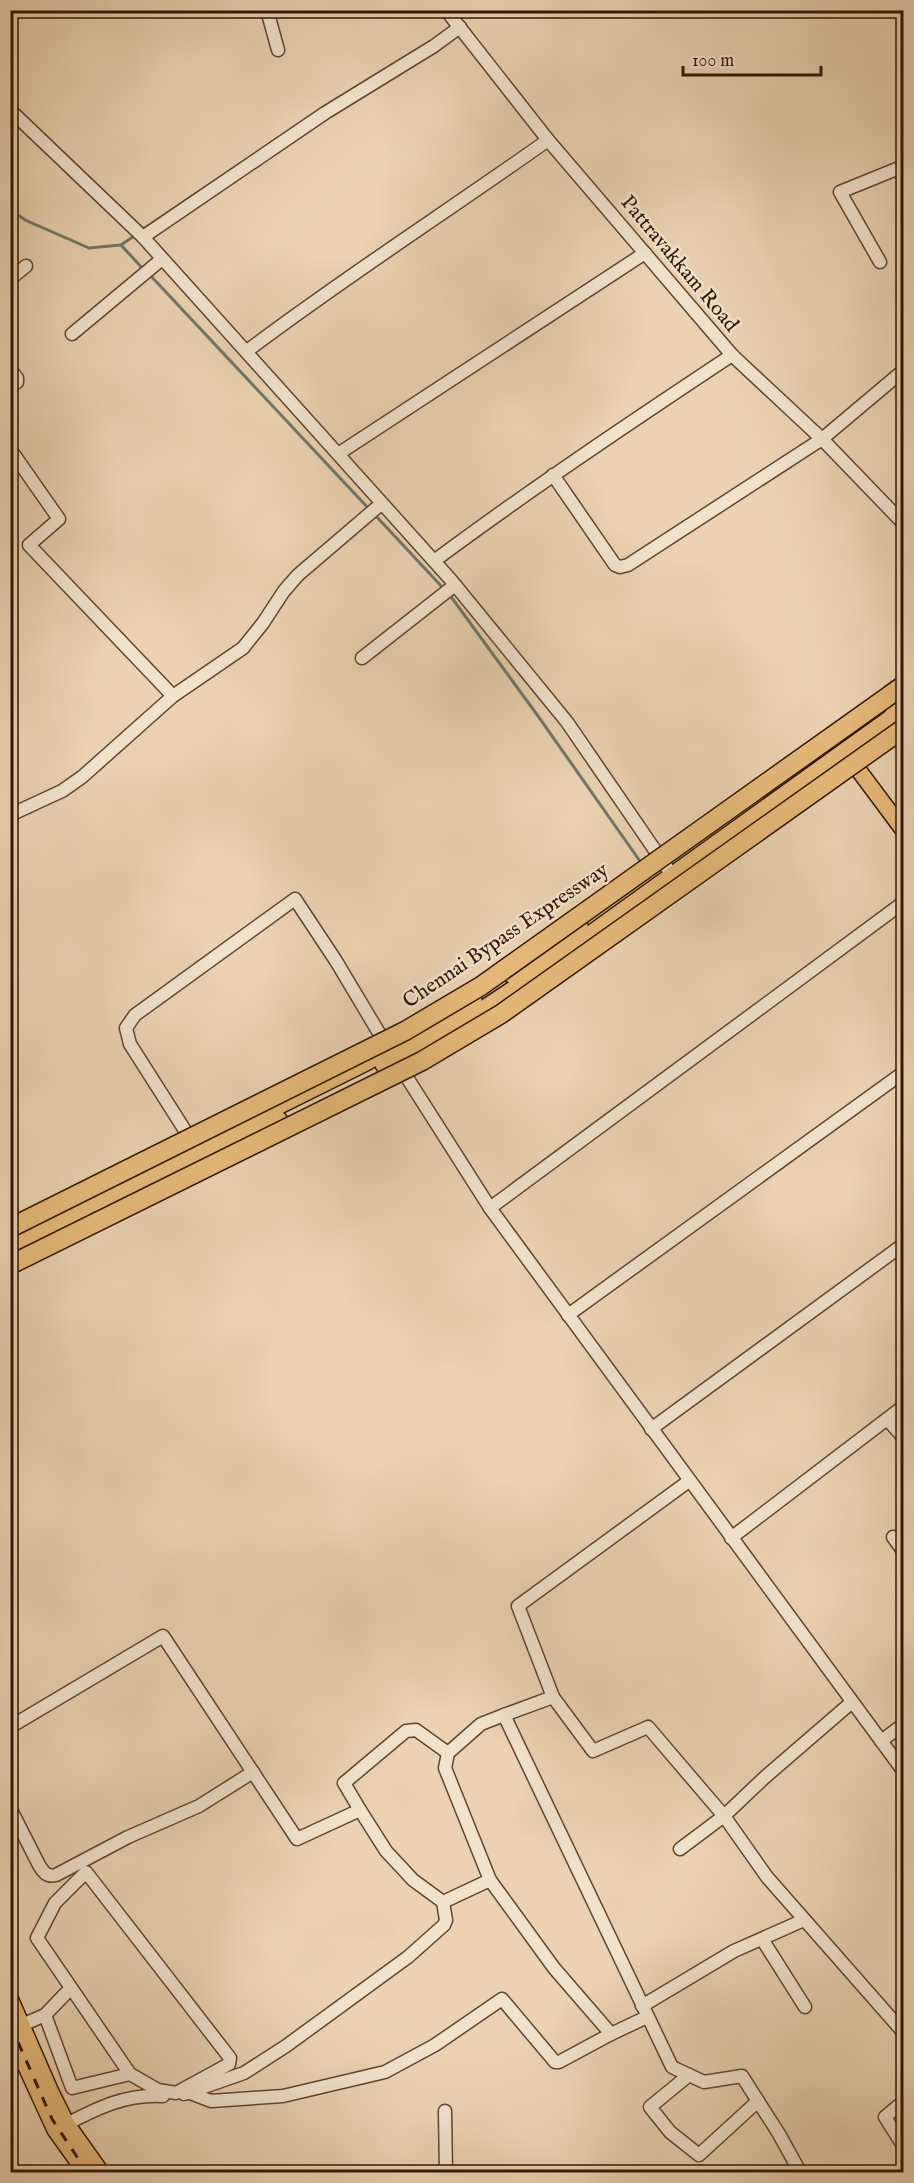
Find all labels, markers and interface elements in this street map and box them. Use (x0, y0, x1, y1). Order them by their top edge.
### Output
scale bar (683, 39, 821, 77)
text: 100 m (692, 50, 734, 73)
street label: Pattravakkam Road (614, 190, 745, 338)
street label: Chennai Bypass Expressway (398, 857, 615, 1015)

